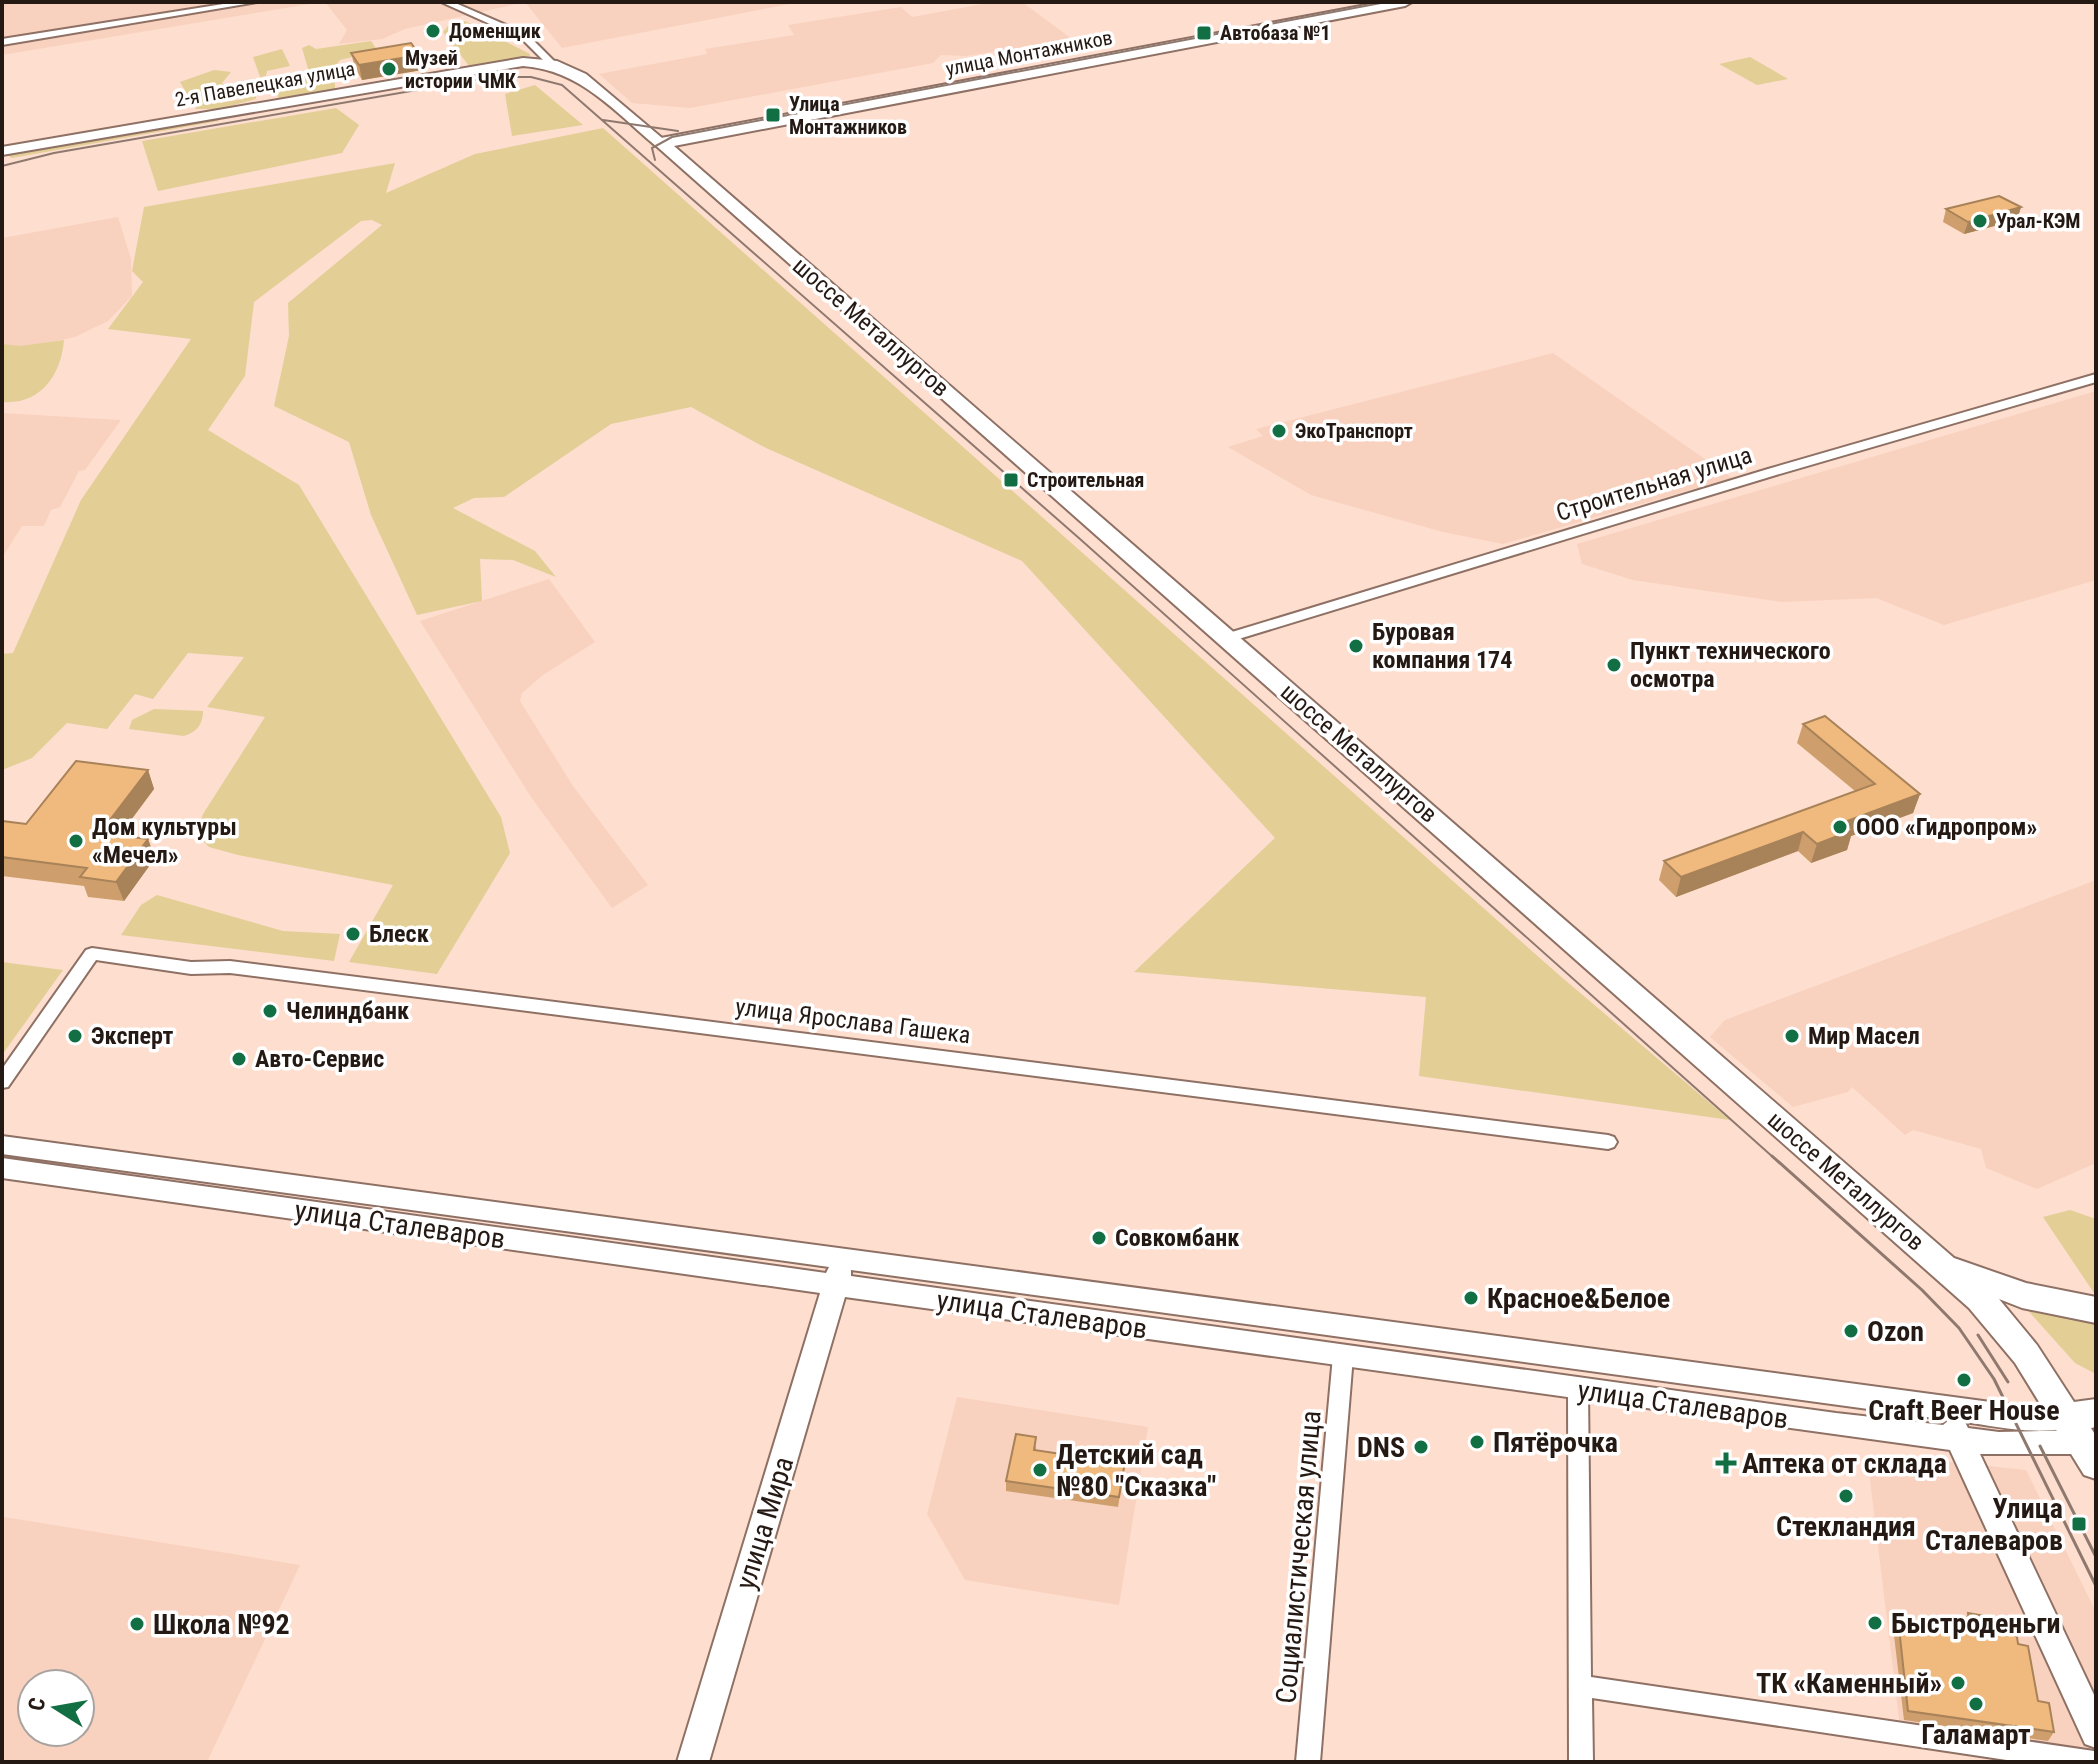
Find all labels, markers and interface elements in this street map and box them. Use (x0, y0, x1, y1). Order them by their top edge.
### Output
place label: Доменщик (449, 19, 541, 43)
place label: Автобаза №1 (1220, 21, 1331, 45)
marker: Доменщик (424, 22, 442, 40)
marker: Автобаза №1 (1195, 24, 1213, 42)
street label: улица Монтажников (944, 25, 1114, 81)
place label: Музей истории ЧМК (405, 46, 517, 93)
street label: 2-я Павелецкая улица (173, 56, 357, 112)
marker: Музей истории ЧМК (380, 60, 398, 78)
place label: Улица Монтажников (789, 92, 907, 139)
marker: Улица Монтажников (764, 106, 782, 124)
place label: Урал-КЭМ (1996, 209, 2081, 233)
marker: Урал-КЭМ (1971, 212, 1989, 230)
street label: шоссе Металлургов (787, 252, 955, 402)
place label: ЭкоТранспорт (1295, 419, 1413, 443)
marker: ЭкоТранспорт (1270, 422, 1288, 440)
street label: Строительная улица (1553, 441, 1755, 527)
place label: Строительная (1027, 468, 1144, 492)
marker: Строительная (1002, 471, 1020, 489)
place label: Буровая компания 174 (1372, 618, 1512, 674)
marker: Буровая компания 174 (1347, 637, 1365, 655)
place label: Пункт технического осмотра (1630, 637, 1831, 693)
marker: Пункт технического осмотра (1605, 656, 1623, 674)
street label: шоссе Металлургов (1275, 678, 1443, 828)
place label: Дом культуры «Мечел» (92, 813, 237, 869)
place label: ООО «Гидропром» (1856, 813, 2037, 841)
marker: ООО «Гидропром» (1831, 818, 1849, 836)
marker: Дом культуры «Мечел» (67, 832, 85, 850)
place label: Блеск (369, 920, 429, 948)
marker: Блеск (344, 925, 362, 943)
street label: улица Ярослава Гашека (734, 993, 972, 1049)
place label: Челиндбанк (286, 997, 409, 1025)
marker: Челиндбанк (261, 1002, 279, 1020)
place label: Эксперт (91, 1022, 173, 1050)
place label: Мир Масел (1808, 1022, 1920, 1050)
marker: Эксперт (66, 1027, 84, 1045)
marker: Мир Масел (1783, 1027, 1801, 1045)
place label: Авто-Сервис (255, 1045, 384, 1073)
marker: Авто-Сервис (230, 1050, 248, 1068)
street label: шоссе Металлургов (1762, 1106, 1930, 1256)
street label: улица Сталеваров (293, 1193, 507, 1256)
place label: Совкомбанк (1115, 1224, 1239, 1252)
marker: Совкомбанк (1090, 1229, 1108, 1247)
place label: Красное&Белое (1487, 1282, 1670, 1315)
street label: улица Сталеваров (935, 1283, 1149, 1346)
marker: Красное&Белое (1462, 1289, 1480, 1307)
place label: Ozon (1867, 1315, 1924, 1348)
marker: Ozon (1842, 1322, 1860, 1340)
marker: Craft Beer House (1955, 1371, 1973, 1389)
street label: улица Сталеваров (1576, 1373, 1790, 1436)
place label: Craft Beer House (1868, 1394, 2060, 1427)
street label: Социалистическая улица (1269, 1409, 1328, 1705)
place label: Пятёрочка (1493, 1426, 1618, 1459)
place label: DNS (1357, 1431, 1405, 1464)
marker: Пятёрочка (1468, 1433, 1486, 1451)
place label: Детский сад №80 "Сказка" (1056, 1438, 1216, 1503)
marker: DNS (1412, 1438, 1430, 1456)
place label: Аптека от склада (1742, 1447, 1947, 1480)
street label: улица Мира (729, 1453, 800, 1593)
marker: Аптека от склада (1717, 1454, 1735, 1472)
marker: Детский сад №80 "Сказка" (1031, 1461, 1049, 1479)
marker: Стекландия (1837, 1487, 1855, 1505)
place label: Улица Сталеваров (1925, 1492, 2063, 1557)
place label: Стекландия (1776, 1510, 1916, 1543)
marker: Улица Сталеваров (2070, 1515, 2088, 1533)
place label: Быстроденьги (1891, 1607, 2061, 1640)
place label: Школа №92 (153, 1608, 290, 1641)
marker: Быстроденьги (1866, 1614, 1884, 1632)
marker: Школа №92 (128, 1615, 146, 1633)
place label: ТК «Каменный» (1756, 1667, 1942, 1700)
north arrow (16, 1668, 96, 1748)
marker: ТК «Каменный» (1949, 1674, 1967, 1692)
marker: Галамарт (1967, 1695, 1985, 1713)
text: С (23, 1696, 50, 1713)
place label: Галамарт (1921, 1718, 2031, 1751)

